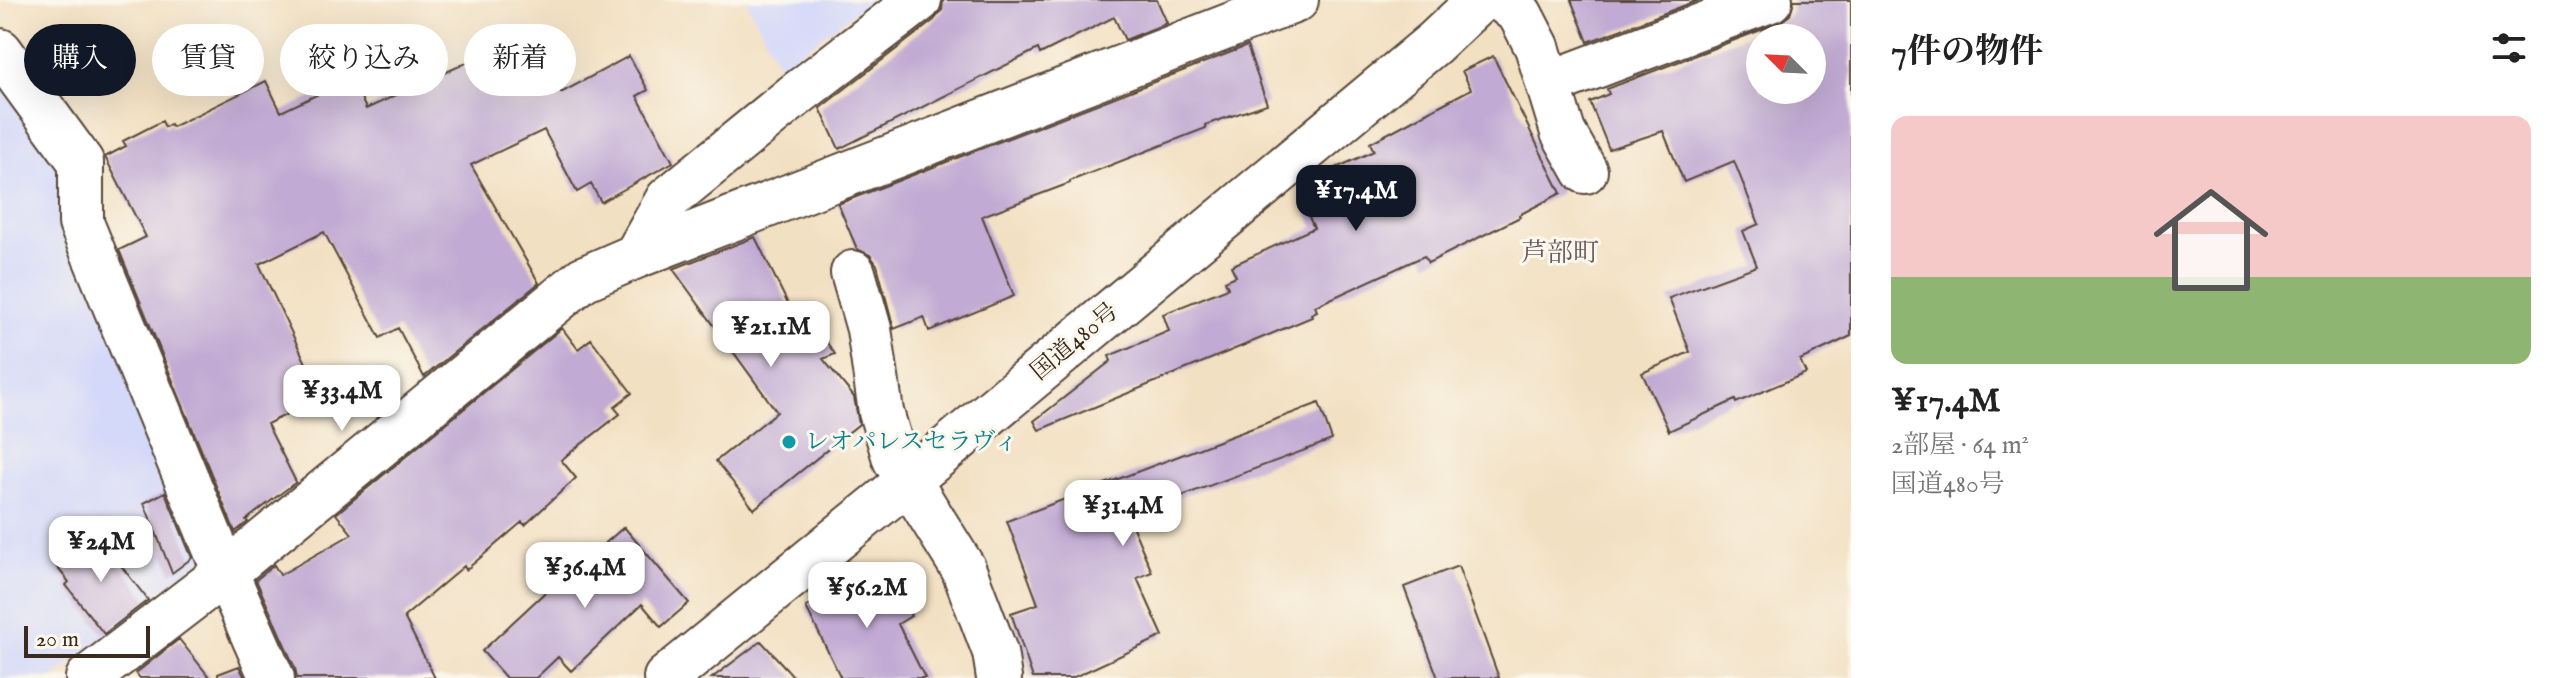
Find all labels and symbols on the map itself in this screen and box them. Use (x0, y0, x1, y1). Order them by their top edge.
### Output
north arrow (1746, 24, 1826, 104)
pin: ¥17.4M (1291, 165, 1421, 233)
district label: 芦部町 (1521, 237, 1599, 270)
street label: 国道480号 (1025, 296, 1125, 388)
pin: ¥21.1M (706, 301, 836, 369)
pin: ¥33.4M (277, 365, 407, 433)
place label: レオパレスセラヴィ (805, 427, 1018, 458)
marker: レオパレスセラヴィ (780, 433, 798, 451)
pin: ¥31.4M (1058, 480, 1188, 548)
pin: ¥24M (54, 516, 148, 584)
pin: ¥36.4M (520, 542, 650, 610)
pin: ¥56.2M (802, 562, 932, 630)
scale bar (24, 622, 150, 658)

